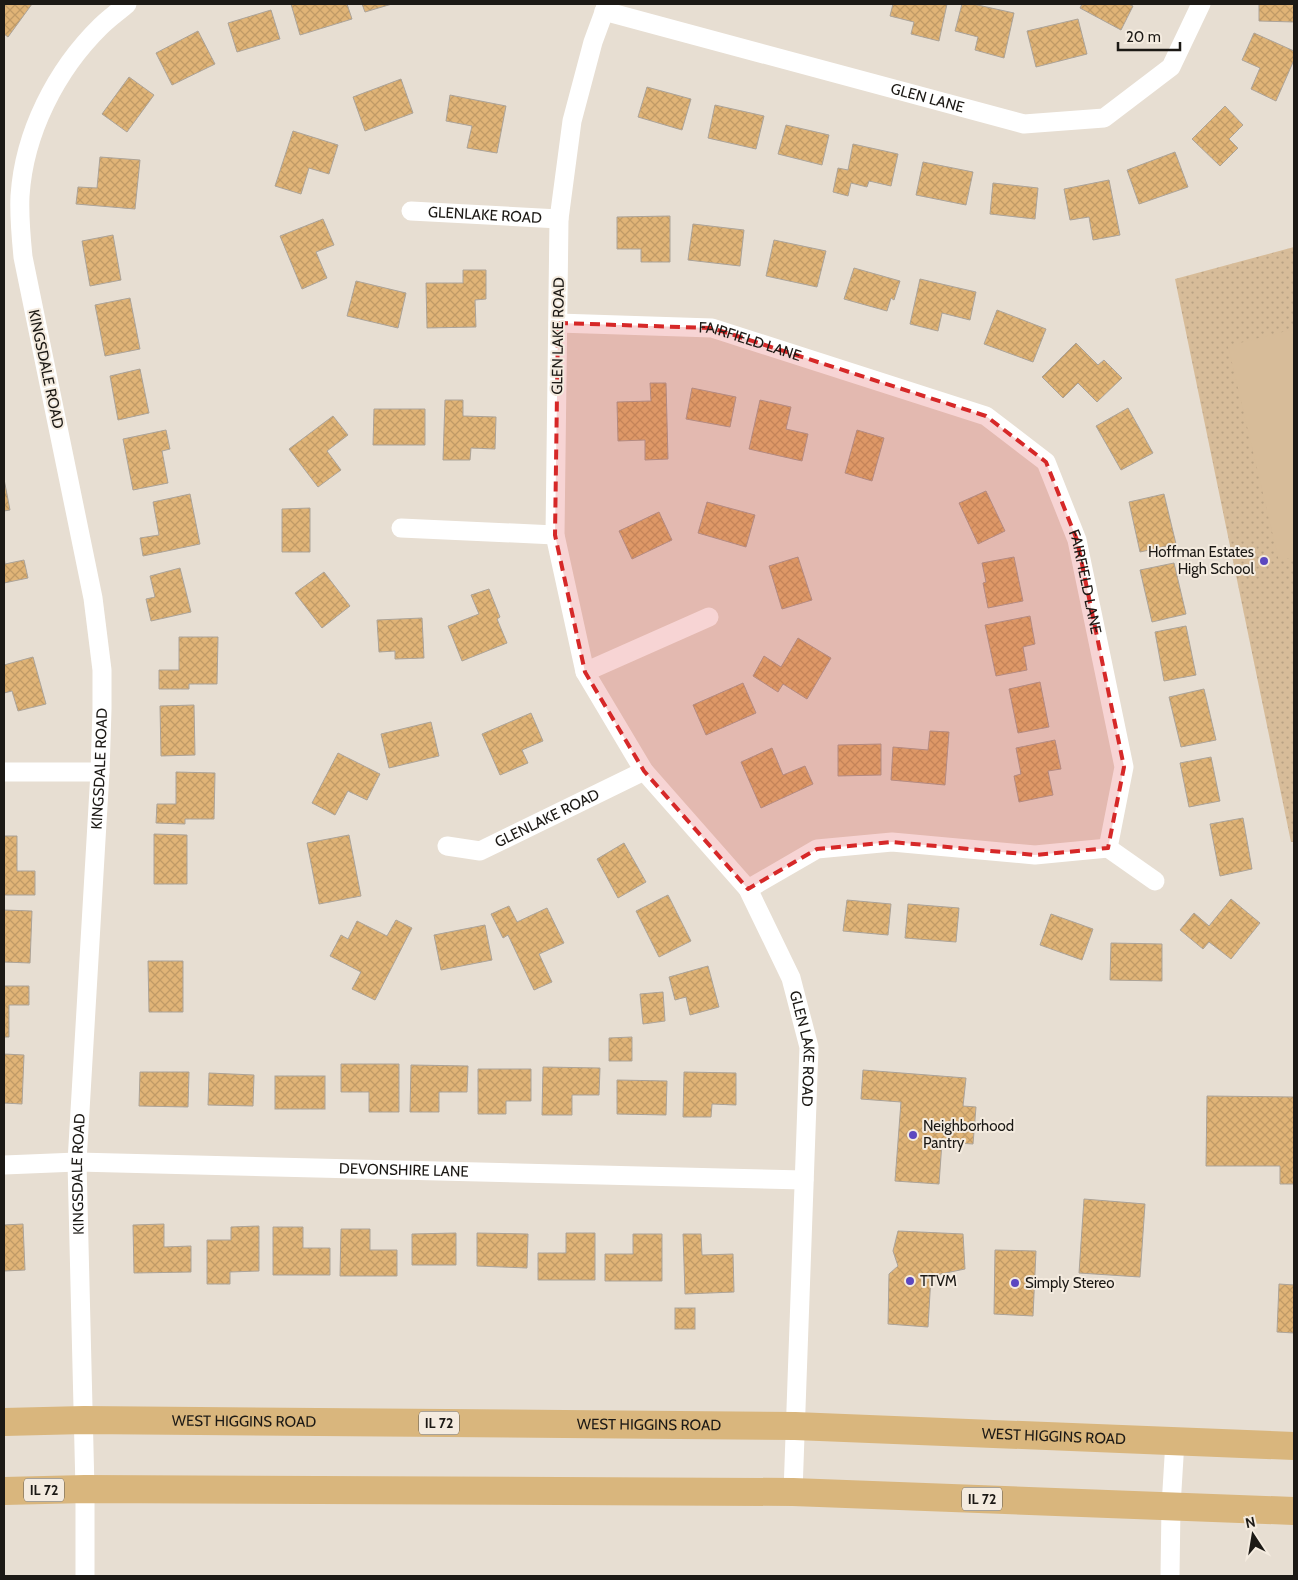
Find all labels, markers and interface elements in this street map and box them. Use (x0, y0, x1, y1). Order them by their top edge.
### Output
scale bar (1118, 20, 1180, 52)
text: 20 m (1126, 28, 1161, 46)
street label: GLEN LANE (889, 80, 966, 117)
street label: GLENLAKE ROAD (427, 203, 542, 227)
street label: GLEN LAKE ROAD (548, 277, 568, 395)
street label: KINGSDALE ROAD (25, 308, 67, 430)
street label: FAIRFIELD LANE (698, 319, 804, 365)
street label: FAIRFIELD LANE (1065, 527, 1105, 636)
place label: Hoffman Estates High School (1148, 543, 1254, 578)
marker: Hoffman Estates High School (1258, 555, 1270, 567)
street label: KINGSDALE ROAD (88, 708, 111, 830)
street label: GLENLAKE ROAD (492, 785, 602, 851)
street label: GLEN LAKE ROAD (786, 989, 818, 1107)
street label: KINGSDALE ROAD (68, 1113, 89, 1235)
place label: Neighborhood Pantry (923, 1117, 1014, 1152)
marker: Neighborhood Pantry (907, 1129, 919, 1141)
street label: DEVONSHIRE LANE (339, 1159, 469, 1181)
place label: TTVM (920, 1272, 957, 1290)
place label: Simply Stereo (1025, 1274, 1114, 1292)
marker: TTVM (904, 1275, 916, 1287)
marker: Simply Stereo (1009, 1277, 1021, 1289)
street label: WEST HIGGINS ROAD (172, 1412, 316, 1431)
road number: IL 72 (419, 1412, 459, 1435)
street label: WEST HIGGINS ROAD (577, 1415, 721, 1434)
street label: WEST HIGGINS ROAD (981, 1424, 1126, 1448)
road number: IL 72 (24, 1478, 64, 1502)
road number: IL 72 (962, 1488, 1002, 1510)
north arrow (1228, 1510, 1278, 1560)
text: N (1244, 1512, 1257, 1532)

